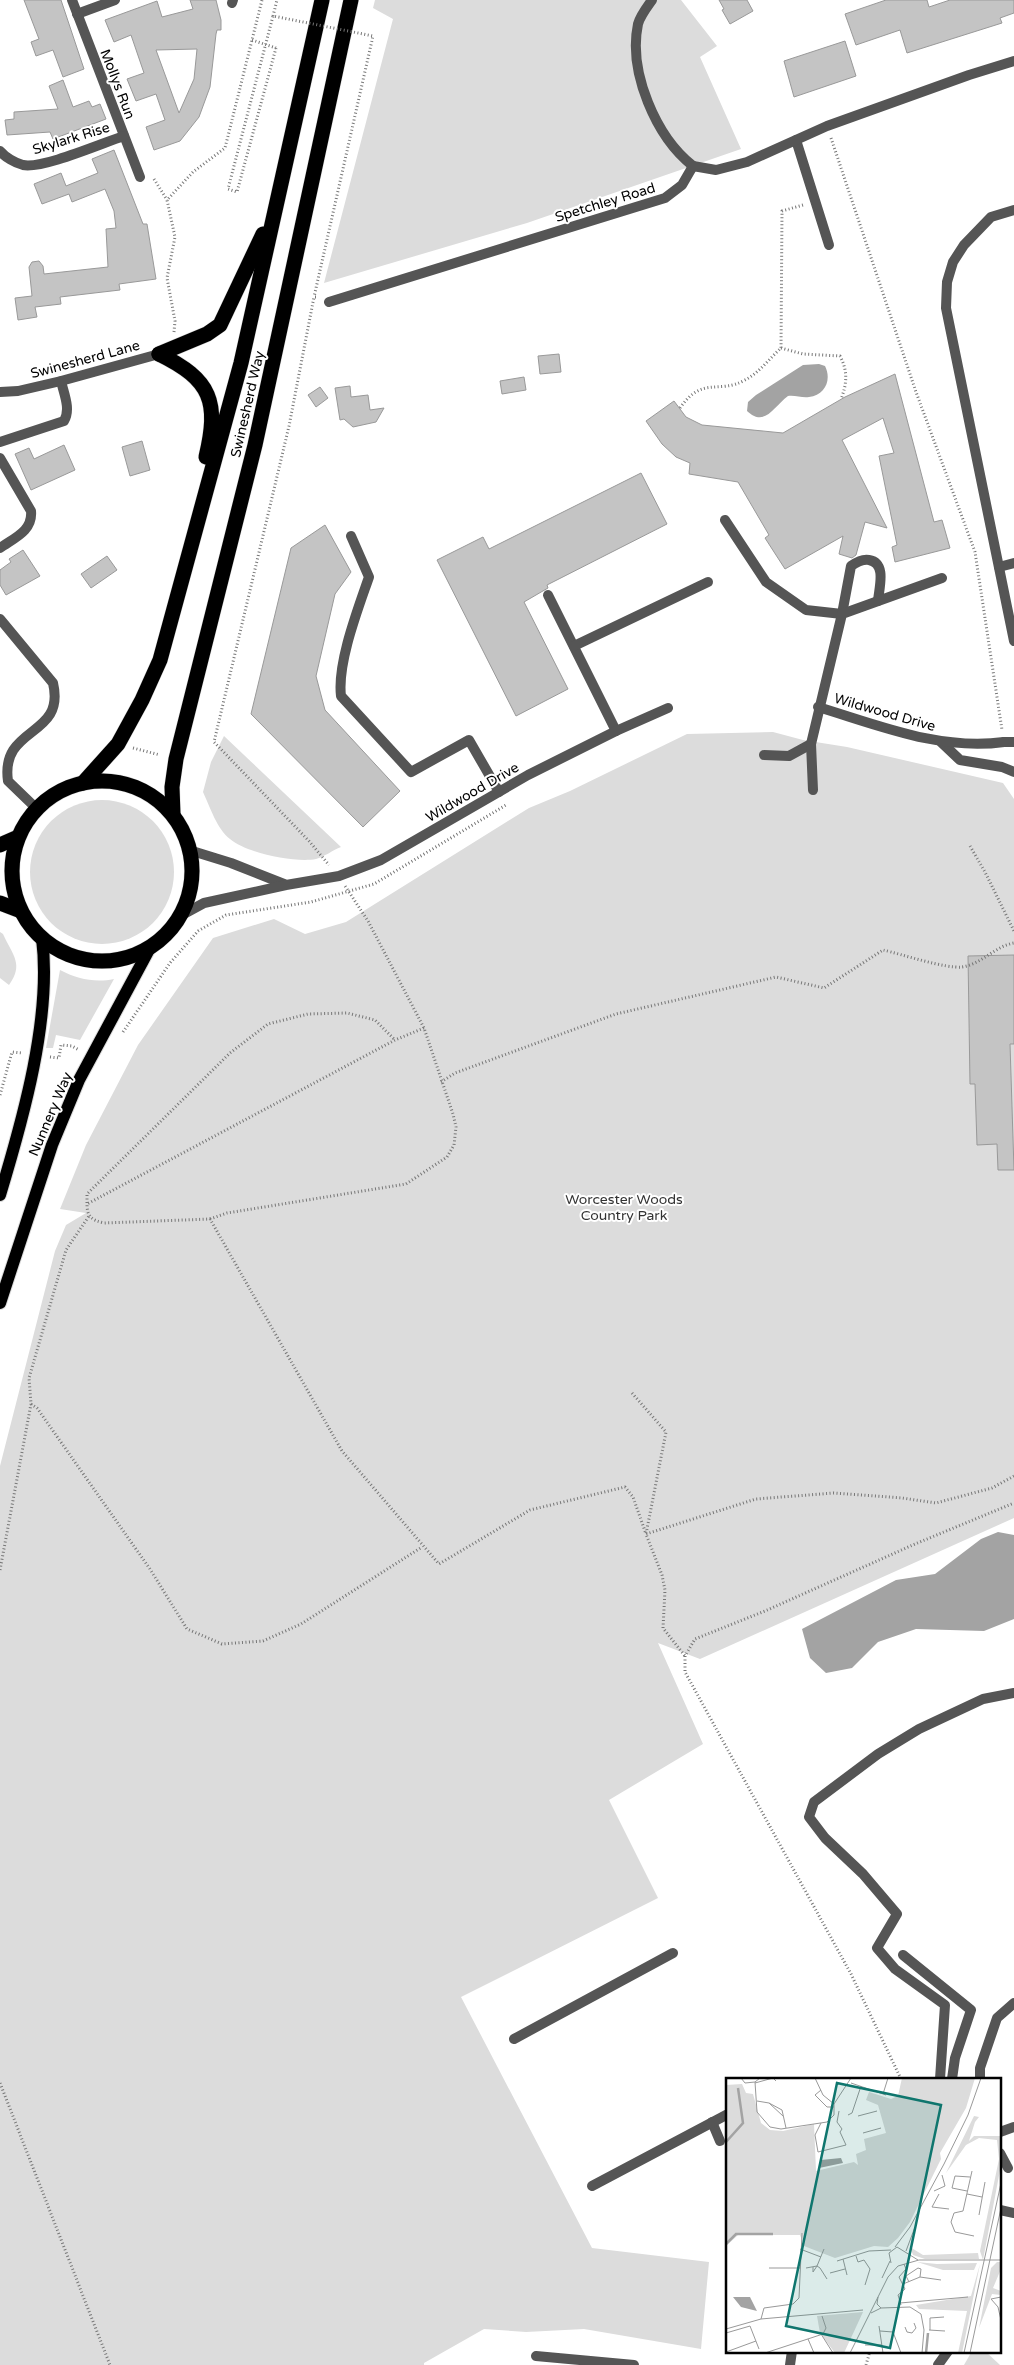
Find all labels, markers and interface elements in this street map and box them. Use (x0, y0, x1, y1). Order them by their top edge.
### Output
street label: Mollys Run (96, 47, 139, 122)
street label: Skylark Rise (31, 119, 112, 158)
street label: Spetchley Road (553, 179, 657, 226)
street label: Swinesherd Lane (29, 337, 142, 382)
street label: Swinesherd Way (227, 349, 268, 459)
street label: Wildwood Drive (832, 690, 938, 735)
street label: Wildwood Drive (423, 759, 522, 826)
street label: Nunnery Way (25, 1069, 76, 1159)
park label: Worcester Woods Country Park (565, 1191, 683, 1224)
inset map (726, 2078, 1002, 2352)

